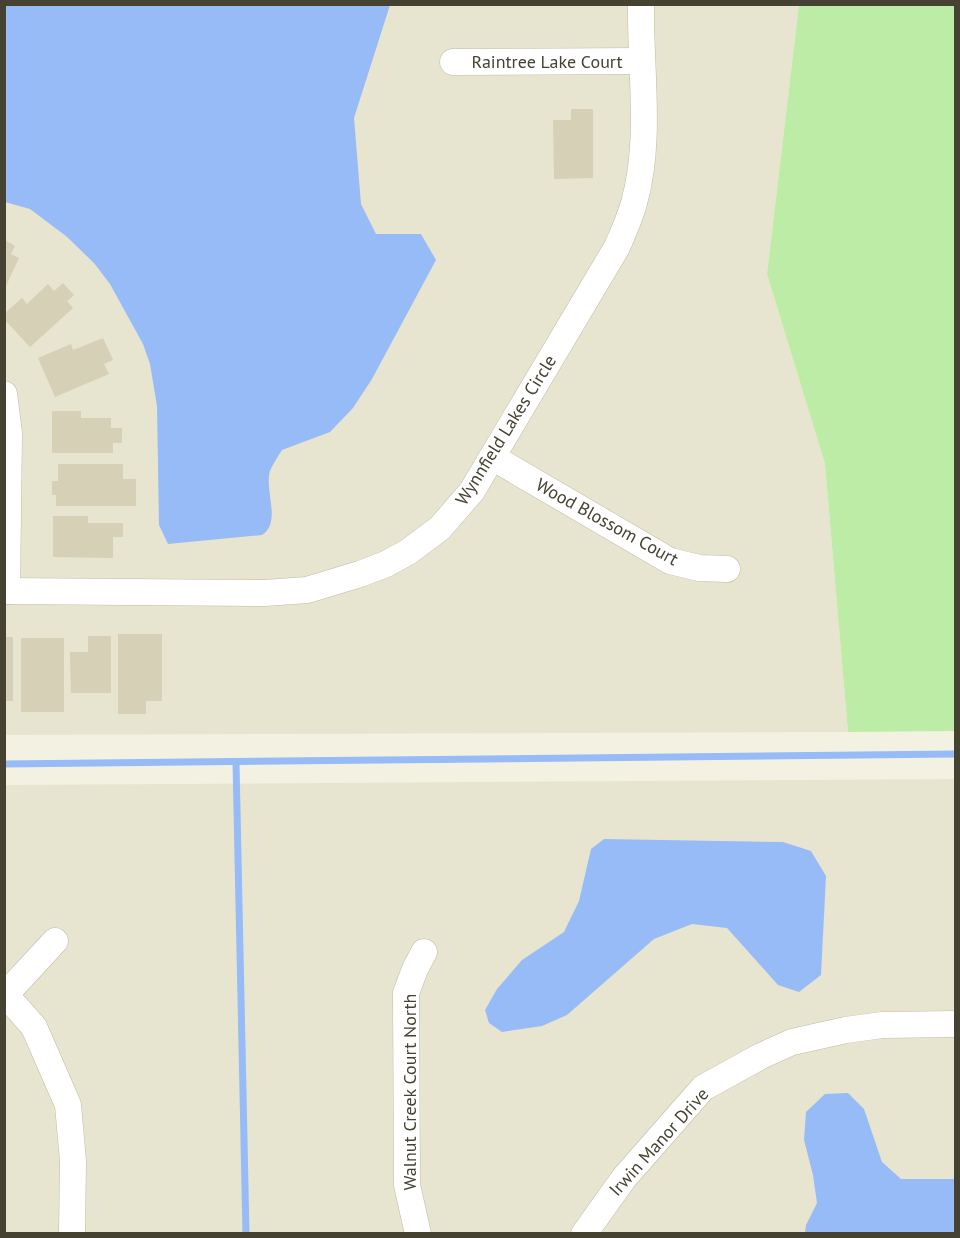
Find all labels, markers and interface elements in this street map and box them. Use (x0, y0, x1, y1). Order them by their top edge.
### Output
street label: Raintree Lake Court (471, 50, 623, 73)
street label: Wynnfield Lakes Circle (450, 350, 561, 509)
street label: Wood Blossom Court (532, 473, 683, 570)
street label: Walnut Creek Court North (398, 994, 421, 1190)
street label: Irwin Manor Drive (604, 1083, 713, 1201)

